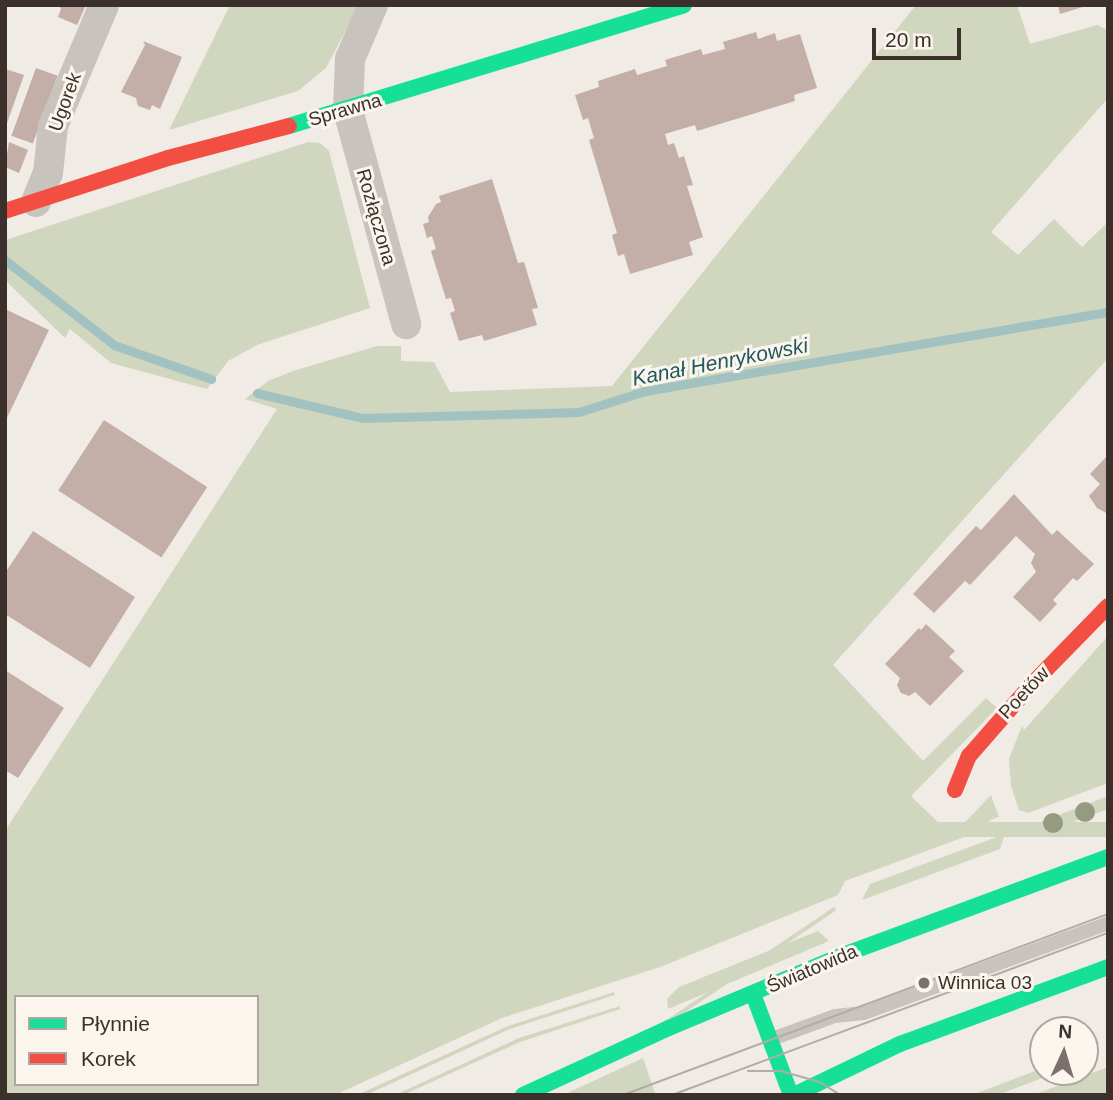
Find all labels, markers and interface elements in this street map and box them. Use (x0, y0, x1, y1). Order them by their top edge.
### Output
scale bar (875, 14, 964, 58)
text: 20 m (885, 28, 932, 51)
street label: Ugorek (44, 69, 86, 135)
street label: Sprawna (306, 89, 384, 131)
street label: Rozłączona (351, 166, 401, 268)
water label: Kanał Henrykowski (630, 333, 810, 391)
street label: Poetów (994, 662, 1054, 724)
street label: Światowida (763, 940, 861, 998)
place label: Winnica 03 (938, 972, 1032, 994)
marker: Winnica 03 (916, 975, 932, 991)
legend (14, 995, 259, 1086)
text: Płynnie (81, 1012, 150, 1035)
north arrow (1029, 1016, 1099, 1086)
text: N (1058, 1021, 1073, 1043)
text: Korek (81, 1047, 136, 1070)

